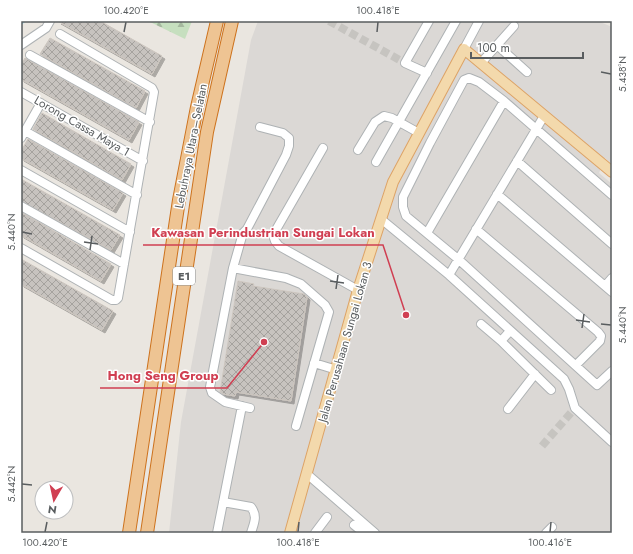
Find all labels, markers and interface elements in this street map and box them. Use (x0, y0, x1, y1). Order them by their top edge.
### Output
text: 100.420°E (103, 3, 149, 18)
text: 100.418°E (356, 3, 400, 18)
scale bar (471, 34, 583, 60)
text: 100 m (477, 39, 510, 57)
text: 5.438°N (615, 56, 630, 92)
street label: Lebuhraya Utara–Selatan (170, 82, 212, 210)
street label: Lorong Cassa Maya 1 (31, 91, 133, 161)
text: 5.440°N (4, 214, 19, 250)
callout: Kawasan Perindustrian Sungai Lokan (143, 220, 383, 245)
text: Kawasan Perindustrian Sungai Lokan (151, 223, 375, 242)
street label: Jalan Perusahaan Sungai Lokan 3 (313, 259, 377, 426)
road number: E1 (173, 267, 195, 285)
text: 5.440°N (615, 307, 630, 343)
callout: Hong Seng Group (100, 363, 227, 388)
text: Hong Seng Group (108, 366, 218, 385)
text: 5.442°N (4, 466, 19, 502)
north arrow (34, 480, 74, 520)
text: N (47, 501, 58, 518)
text: 100.420°E (22, 535, 68, 550)
text: 100.418°E (276, 535, 320, 550)
text: 100.416°E (528, 535, 572, 550)

